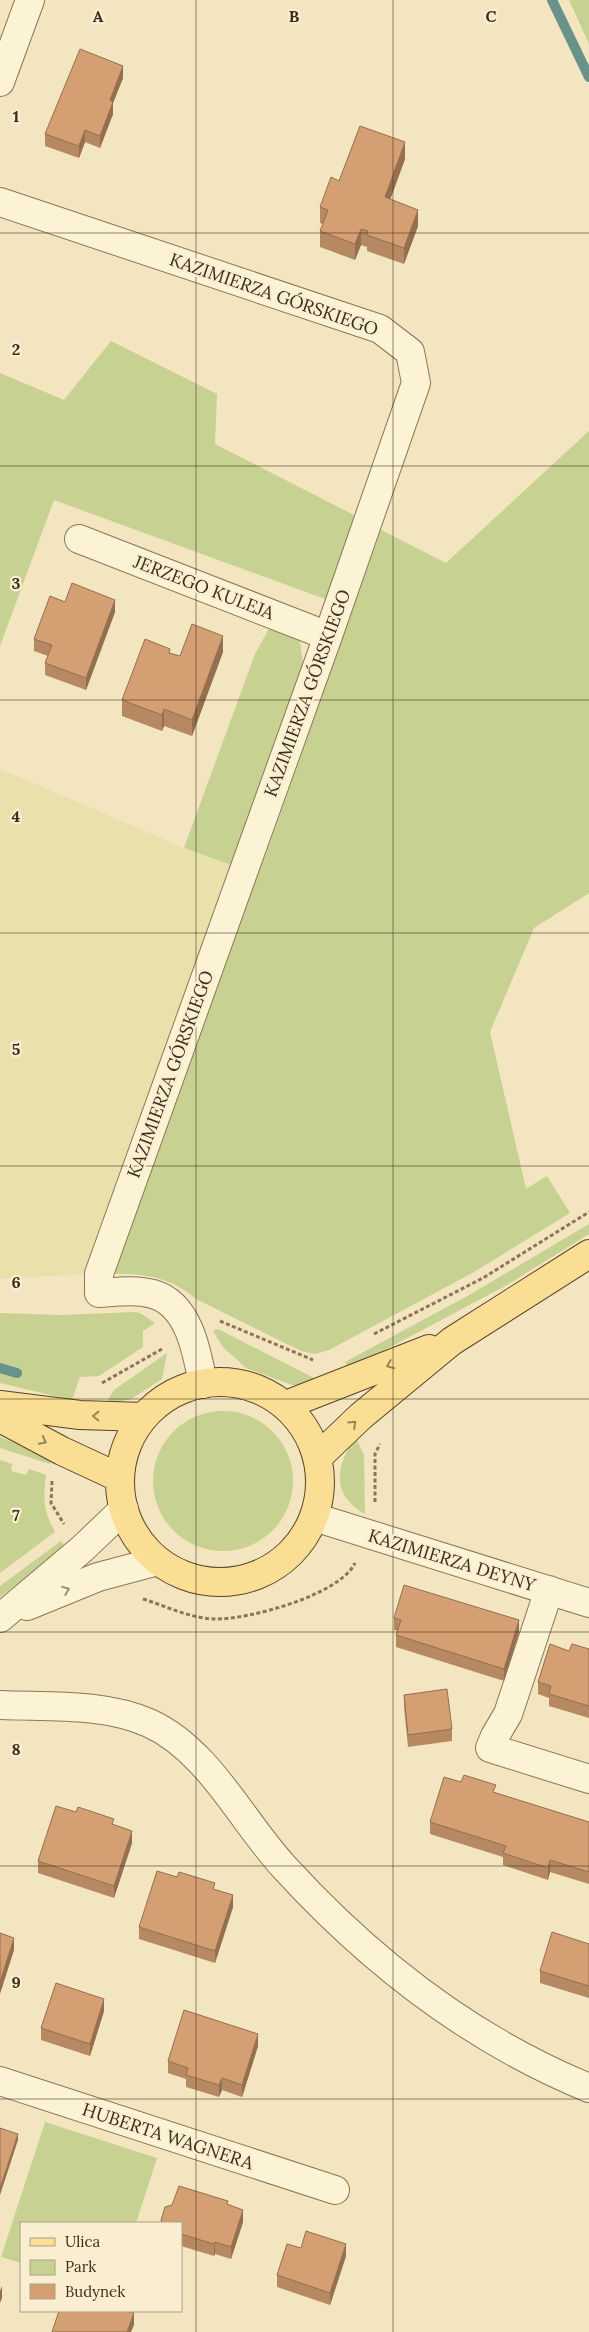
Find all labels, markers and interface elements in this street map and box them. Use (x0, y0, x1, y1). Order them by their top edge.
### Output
text: A (93, 6, 104, 26)
text: B (289, 6, 300, 26)
text: C (485, 6, 497, 26)
text: 1 (13, 106, 19, 126)
street label: KAZIMIERZA GÓRSKIEGO (167, 247, 381, 341)
text: 2 (12, 339, 20, 359)
street label: JERZEGO KULEJA (129, 549, 278, 625)
text: 3 (12, 573, 21, 593)
street label: KAZIMIERZA GÓRSKIEGO (259, 586, 355, 800)
text: 4 (12, 806, 21, 826)
street label: KAZIMIERZA GÓRSKIEGO (122, 967, 218, 1181)
text: 5 (12, 1039, 21, 1059)
text: 6 (11, 1272, 21, 1292)
one-way arrow (386, 1359, 395, 1369)
one-way arrow (91, 1410, 99, 1421)
one-way arrow (348, 1421, 357, 1430)
one-way arrow (38, 1435, 47, 1445)
text: 7 (12, 1505, 20, 1525)
street label: KAZIMIERZA DEYNY (366, 1524, 539, 1597)
one-way arrow (61, 1586, 70, 1596)
text: 8 (11, 1739, 21, 1759)
text: 9 (11, 1972, 21, 1992)
street label: HUBERTA WAGNERA (80, 2097, 257, 2175)
legend (20, 2222, 182, 2312)
text: Ulica (65, 2232, 101, 2251)
text: Park (65, 2257, 96, 2276)
text: Budynek (65, 2282, 125, 2301)

